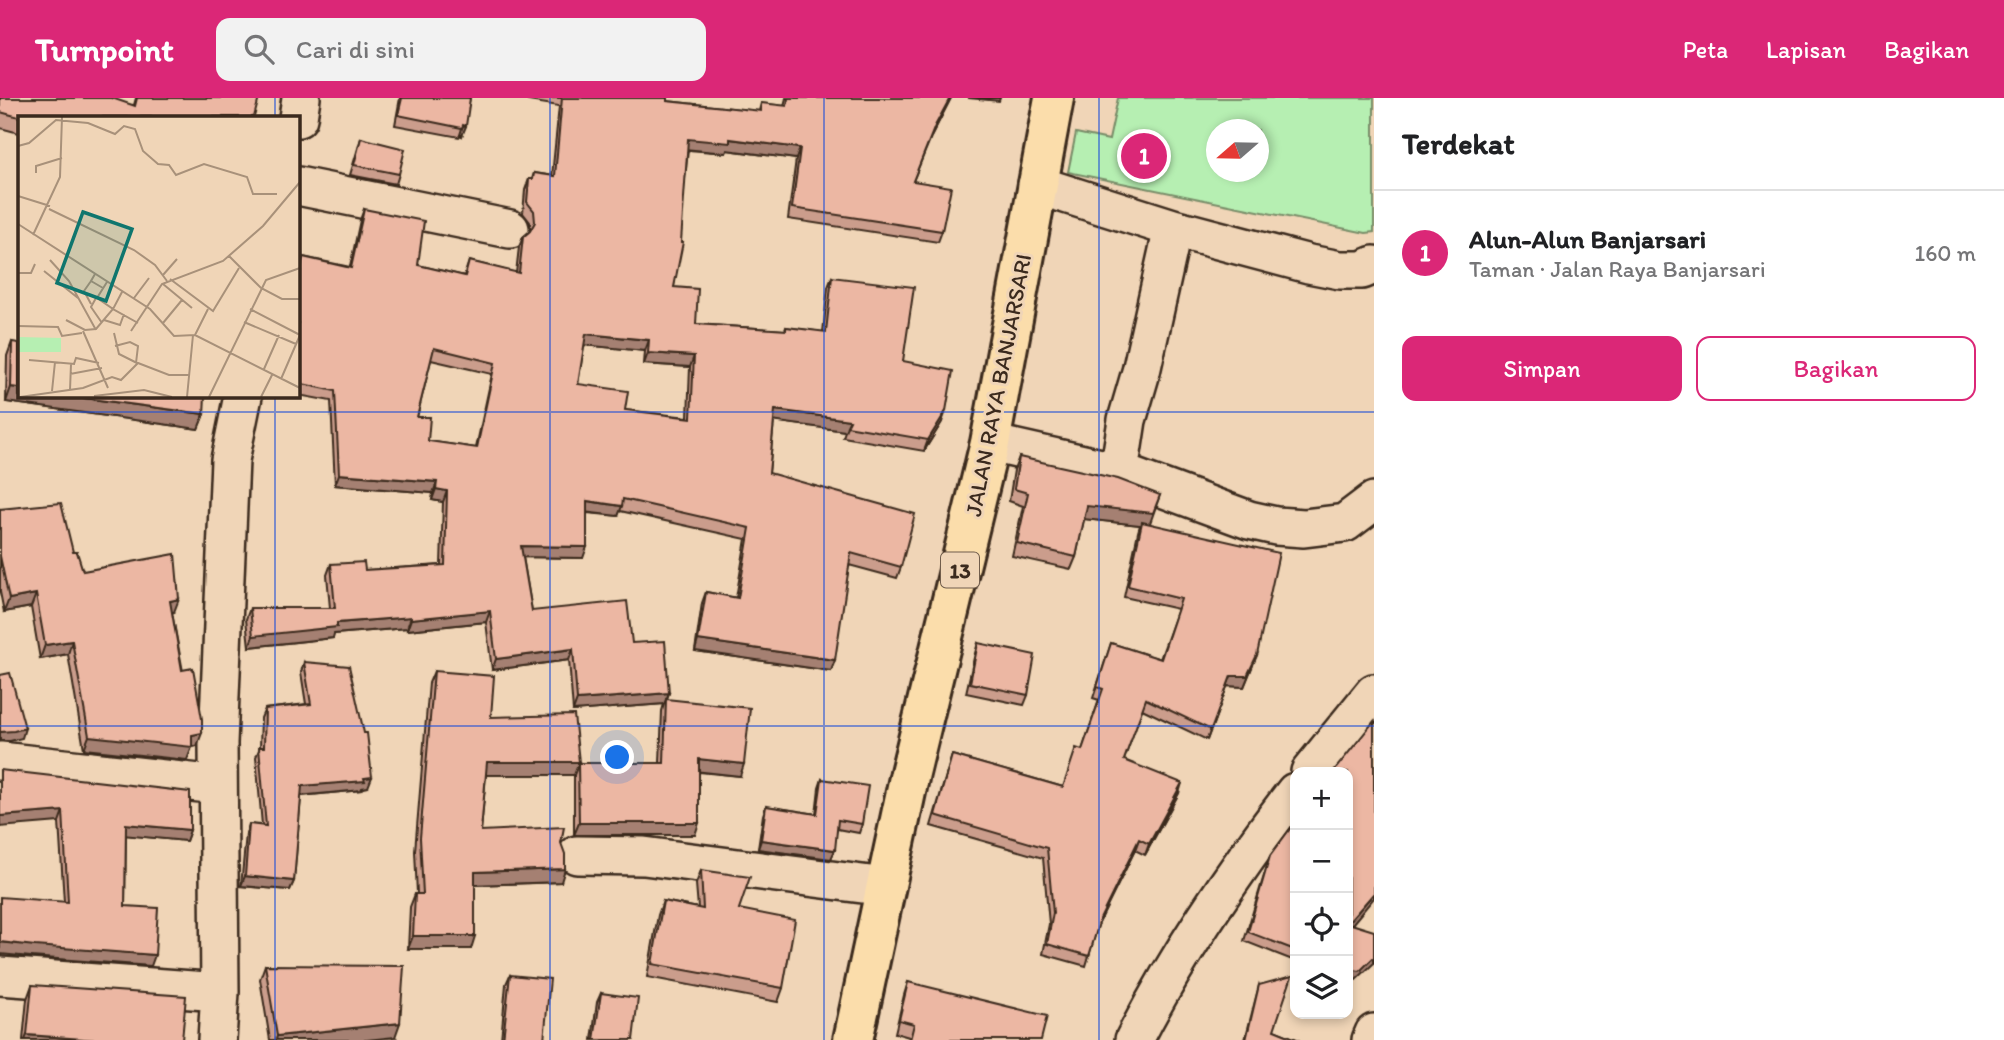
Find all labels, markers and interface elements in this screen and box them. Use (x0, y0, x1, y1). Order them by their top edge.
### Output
search box (216, 18, 706, 81)
text: Turnpoint (35, 30, 174, 69)
icon: search (240, 30, 278, 68)
text: Cari di sini (296, 33, 415, 65)
text: Peta (1683, 35, 1728, 64)
text: Lapisan (1766, 35, 1846, 64)
text: Bagikan (1884, 35, 1969, 64)
inset map (18, 116, 299, 397)
north arrow (1206, 119, 1269, 182)
text: Terdekat (1402, 125, 1515, 162)
pin: 1 (1121, 130, 1167, 182)
text: Alun-Alun Banjarsari (1469, 223, 1706, 255)
text: 1 (1420, 239, 1430, 267)
text: 160 m (1914, 239, 1976, 267)
street label: JALAN RAYA BANJARSARI (959, 251, 1037, 519)
text: Taman · Jalan Raya Banjarsari (1469, 255, 1766, 283)
button: Simpan (1402, 336, 1682, 401)
button: Bagikan (1696, 336, 1976, 401)
road number: 13 (941, 552, 979, 588)
your location (600, 740, 634, 774)
map controls (1290, 767, 1353, 1019)
button: + (1290, 767, 1353, 830)
button: − (1290, 830, 1353, 893)
button: locate (1290, 893, 1353, 956)
button: layers (1290, 956, 1353, 1019)

